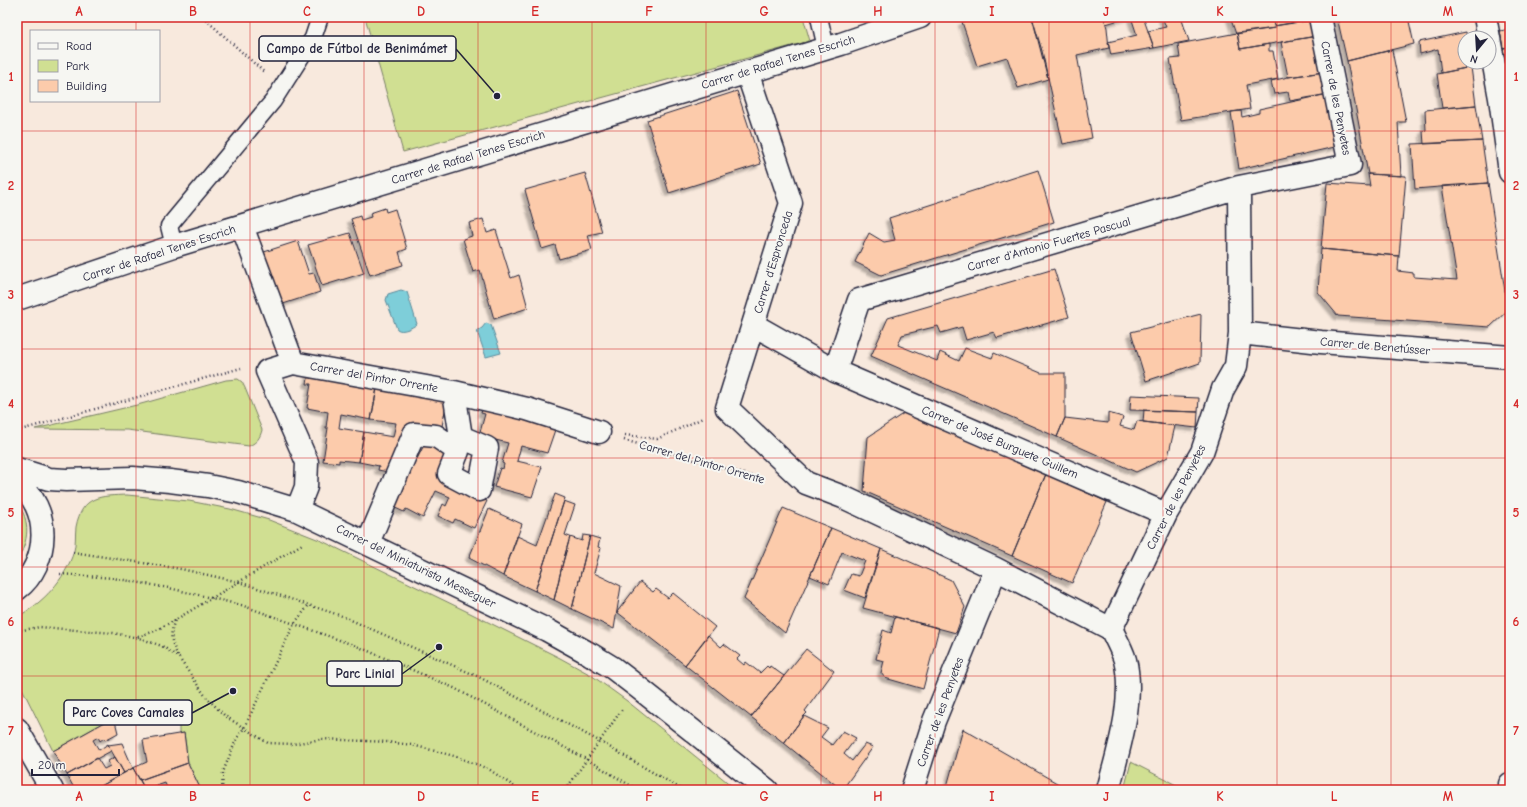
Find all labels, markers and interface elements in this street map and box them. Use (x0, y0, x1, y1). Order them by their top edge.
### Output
text: A (75, 4, 83, 19)
text: B (189, 4, 197, 19)
text: C (303, 4, 311, 19)
text: D (417, 4, 425, 19)
text: E (531, 4, 539, 19)
text: F (645, 4, 653, 19)
text: G (759, 4, 769, 19)
text: H (873, 4, 883, 19)
text: I (989, 4, 995, 19)
text: J (1103, 4, 1109, 19)
text: K (1216, 4, 1224, 19)
text: L (1331, 4, 1338, 19)
text: M (1443, 4, 1454, 19)
legend (30, 30, 160, 102)
north arrow (1457, 30, 1497, 70)
street label: Carrer de Rafael Tenes Escrich (700, 32, 856, 92)
callout: Campo de Fútbol de Benimámet (259, 36, 456, 61)
text: Road (66, 39, 92, 53)
street label: Carrer de les Penyetes (1318, 40, 1354, 156)
text: Campo de Fútbol de Benimámet (267, 41, 448, 56)
text: N (1469, 52, 1479, 66)
text: Park (66, 59, 89, 73)
text: 1 (8, 69, 14, 84)
text: 1 (1513, 69, 1519, 84)
text: Building (66, 79, 107, 93)
street label: Carrer de Rafael Tenes Escrich (390, 127, 546, 187)
text: 2 (8, 178, 14, 193)
text: 2 (1513, 178, 1519, 193)
street label: Carrer d'Espronceda (751, 209, 795, 315)
street label: Carrer d'Antonio Fuertes Pascual (966, 214, 1132, 274)
street label: Carrer de Rafael Tenes Escrich (81, 222, 237, 284)
text: 3 (8, 287, 14, 302)
text: 3 (1513, 287, 1519, 302)
street label: Carrer de Benetússer (1319, 334, 1431, 358)
street label: Carrer del Pintor Orrente (309, 359, 439, 395)
text: 4 (8, 396, 14, 411)
text: 4 (1513, 396, 1519, 411)
street label: Carrer de José Burguete Guillem (919, 403, 1081, 481)
street label: Carrer del Pintor Orrente (638, 437, 766, 487)
street label: Carrer de les Penyetes (1143, 442, 1209, 552)
text: 5 (8, 505, 15, 520)
text: 5 (1513, 505, 1520, 520)
street label: Carrer del Miniaturista Messeguer (334, 521, 498, 611)
text: 6 (8, 614, 15, 629)
text: 6 (1513, 614, 1520, 629)
street label: Carrer de les Penyetes (914, 655, 966, 769)
callout: Parc Linial (327, 661, 402, 686)
text: Parc Linial (335, 666, 395, 681)
callout: Parc Coves Camales (64, 700, 192, 725)
text: Parc Coves Camales (72, 705, 184, 720)
text: 7 (8, 723, 14, 738)
text: 7 (1513, 723, 1519, 738)
scale bar (32, 751, 119, 777)
text: 20 m (38, 758, 66, 772)
text: A (75, 789, 83, 804)
text: B (189, 789, 197, 804)
text: C (303, 789, 311, 804)
text: D (417, 789, 425, 804)
text: E (531, 789, 539, 804)
text: F (645, 789, 653, 804)
text: G (759, 789, 769, 804)
text: H (873, 789, 883, 804)
text: I (989, 789, 995, 804)
text: J (1103, 789, 1109, 804)
text: K (1216, 789, 1224, 804)
text: L (1331, 789, 1338, 804)
text: M (1443, 789, 1454, 804)

